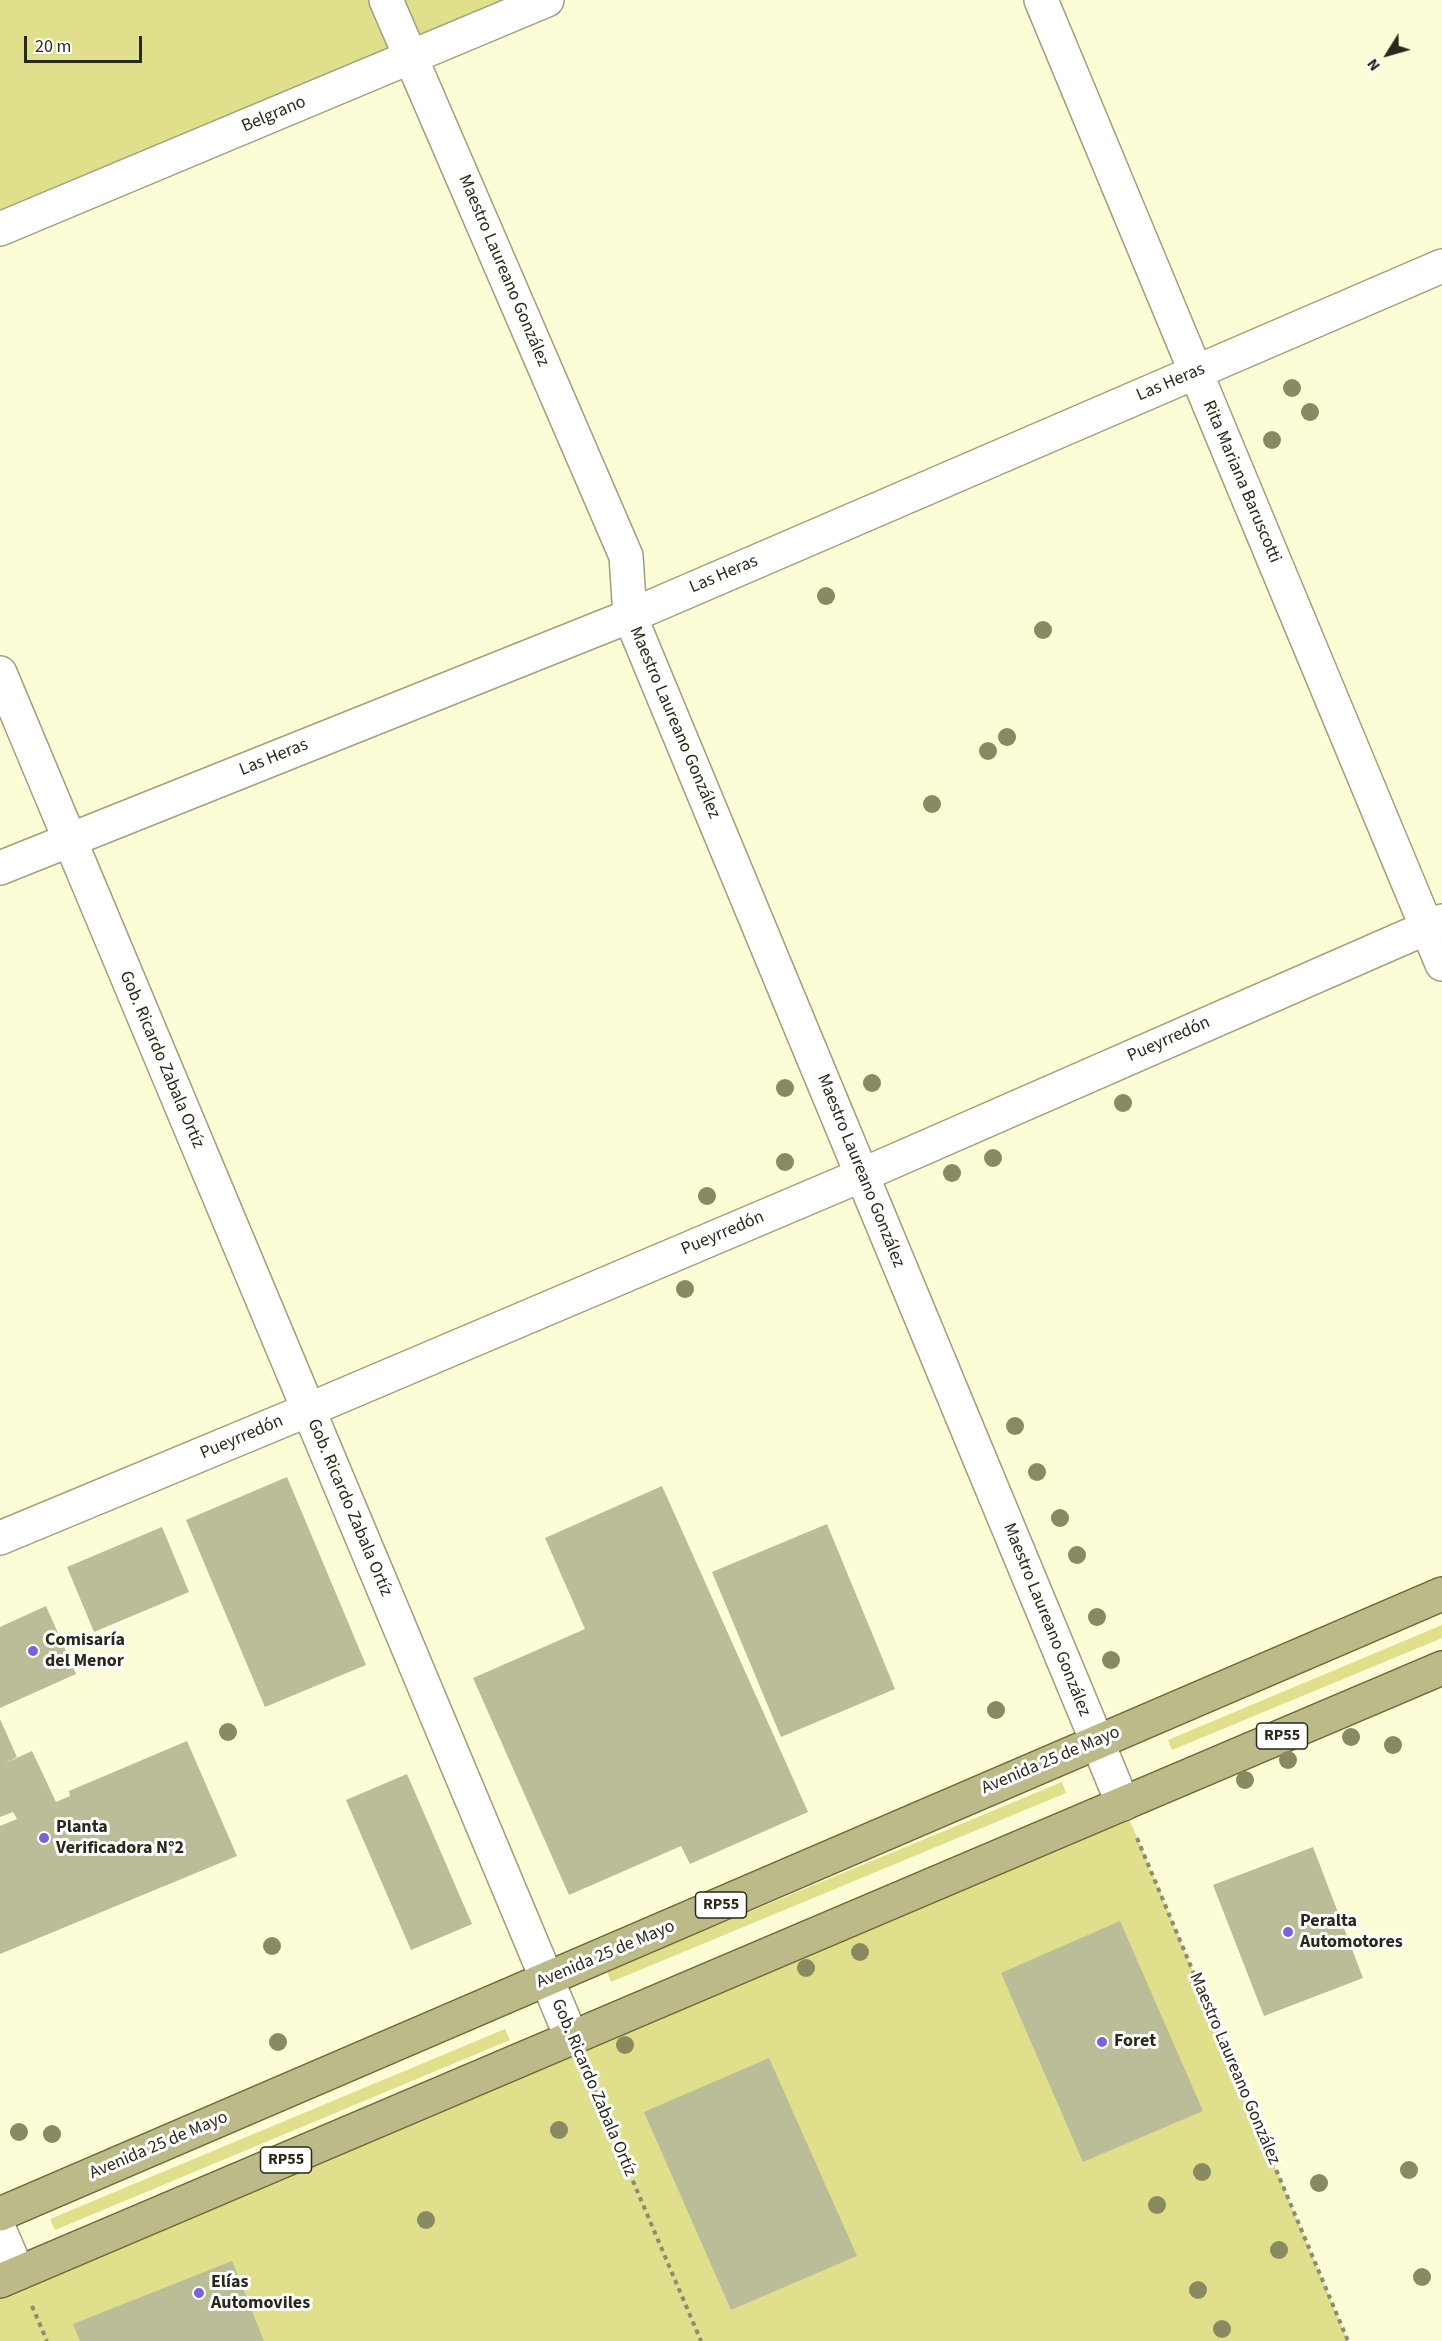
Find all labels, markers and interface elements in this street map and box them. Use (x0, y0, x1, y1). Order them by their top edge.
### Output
scale bar (27, 24, 146, 62)
north arrow (1358, 24, 1418, 84)
text: 20 m (35, 34, 71, 59)
text: N (1362, 54, 1386, 76)
street label: Belgrano (239, 92, 309, 138)
street label: Maestro Laureano González (453, 172, 553, 370)
street label: Las Heras (1134, 359, 1208, 407)
street label: Rita Mariana Baruscotti (1197, 398, 1285, 566)
street label: Las Heras (687, 551, 761, 599)
street label: Maestro Laureano González (624, 624, 724, 822)
street label: Las Heras (237, 734, 311, 782)
street label: Gob. Ricardo Zabala Ortíz (114, 968, 208, 1152)
street label: Pueyrredón (1124, 1012, 1214, 1068)
street label: Maestro Laureano González (811, 1071, 909, 1271)
street label: Pueyrredón (678, 1207, 768, 1261)
street label: Pueyrredón (197, 1411, 287, 1465)
street label: Gob. Ricardo Zabala Ortíz (302, 1416, 396, 1600)
street label: Maestro Laureano González (997, 1520, 1095, 1720)
place label: Comisaría del Menor (45, 1630, 125, 1672)
marker: Comisaría del Menor (26, 1644, 40, 1658)
street label: Avenida 25 de Mayo (979, 1722, 1123, 1800)
road number: RP55 (1256, 1723, 1308, 1749)
place label: Planta Verificadora N°2 (56, 1817, 184, 1860)
marker: Planta Verificadora N°2 (37, 1831, 51, 1845)
road number: RP55 (696, 1892, 746, 1918)
place label: Peralta Automotores (1300, 1911, 1403, 1954)
street label: Avenida 25 de Mayo (534, 1916, 678, 1994)
marker: Peralta Automotores (1281, 1925, 1295, 1939)
street label: Maestro Laureano González (1184, 1970, 1284, 2168)
street label: Gob. Ricardo Zabala Ortíz (546, 1996, 640, 2180)
place label: Foret (1114, 2031, 1156, 2053)
marker: Foret (1095, 2035, 1109, 2049)
street label: Avenida 25 de Mayo (87, 2107, 231, 2185)
road number: RP55 (260, 2147, 312, 2173)
place label: Elías Automoviles (211, 2272, 310, 2314)
marker: Elías Automoviles (192, 2286, 206, 2300)

